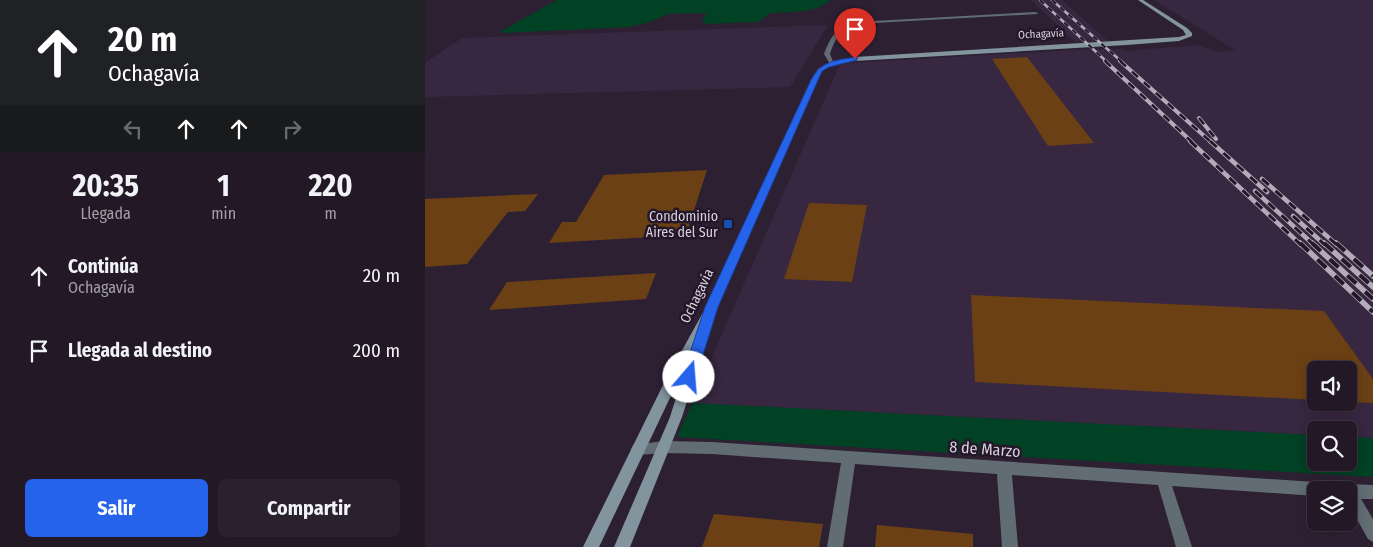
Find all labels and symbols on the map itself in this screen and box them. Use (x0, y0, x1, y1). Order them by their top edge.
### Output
pin (834, 8, 876, 59)
street label: Ochagavía (1018, 26, 1064, 42)
place label: Condominio Aires del Sur (646, 208, 718, 241)
marker: Condominio Aires del Sur (722, 218, 734, 230)
street label: Ochagavía (677, 266, 718, 326)
position arrow (662, 350, 714, 402)
street label: 8 de Marzo (949, 437, 1021, 461)

